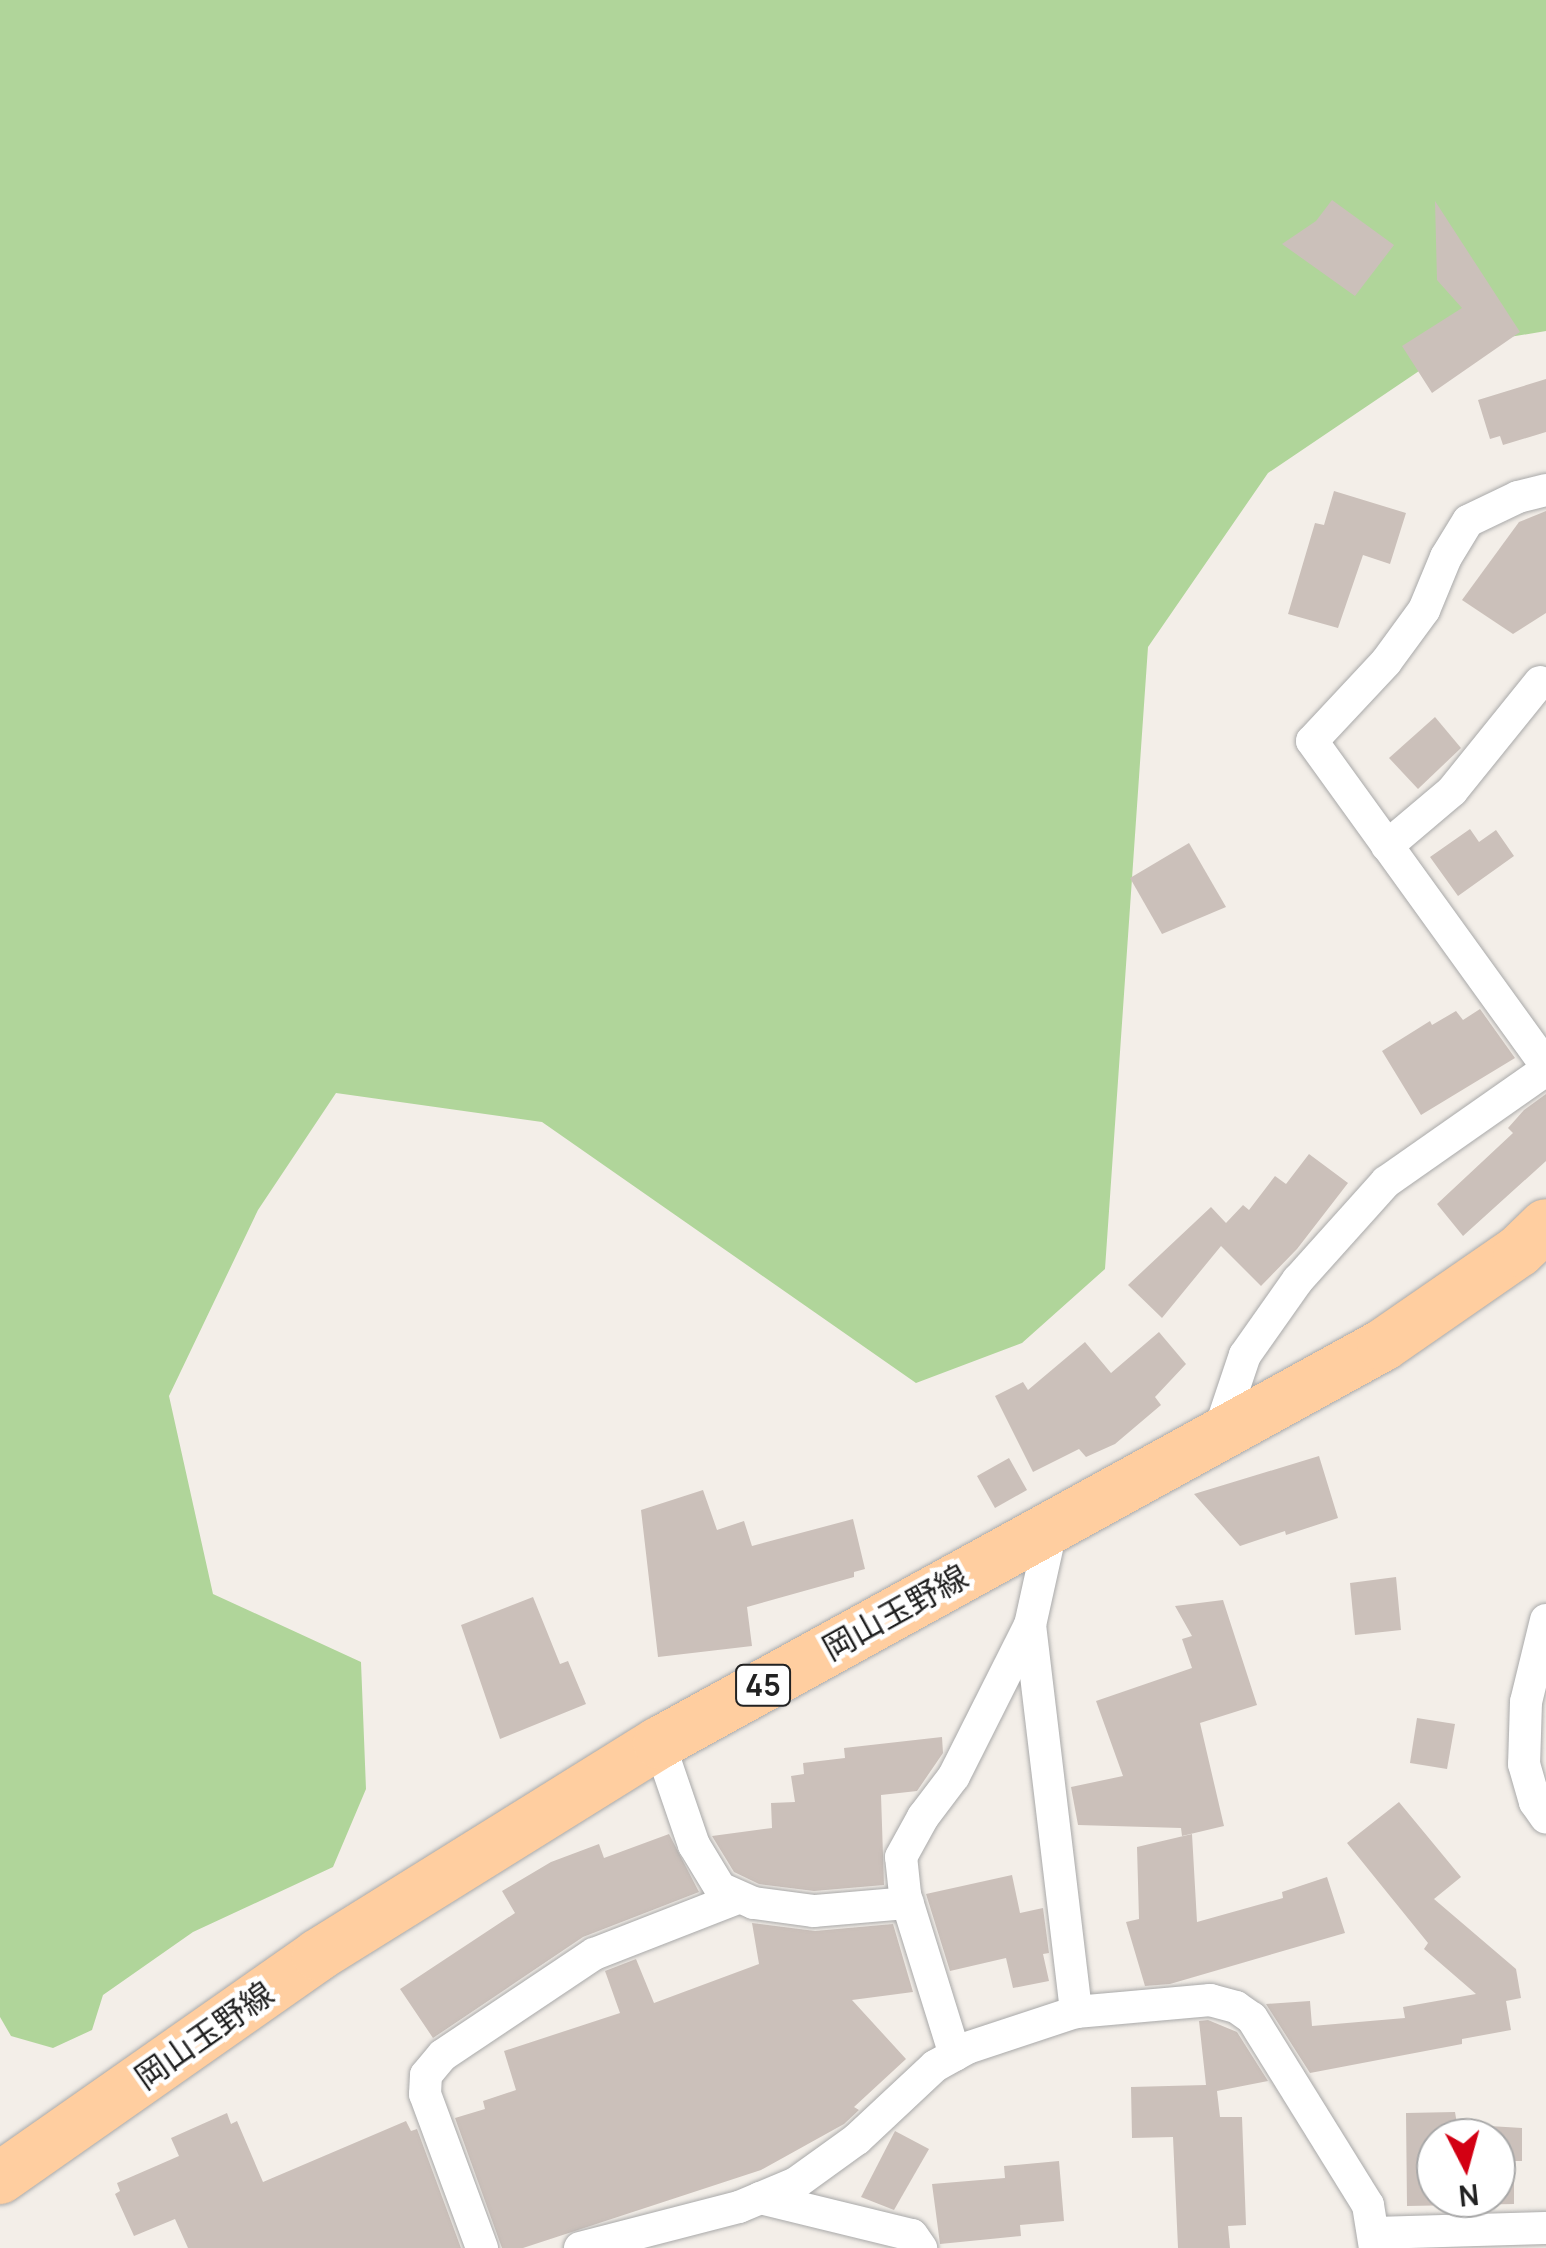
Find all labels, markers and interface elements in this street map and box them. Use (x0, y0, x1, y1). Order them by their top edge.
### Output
street label: 岡山玉野線 (816, 1556, 974, 1668)
road number: 45 (733, 1660, 793, 1710)
street label: 岡山玉野線 (127, 1973, 281, 2097)
north arrow (1416, 2118, 1516, 2218)
text: N (1457, 2176, 1481, 2216)

